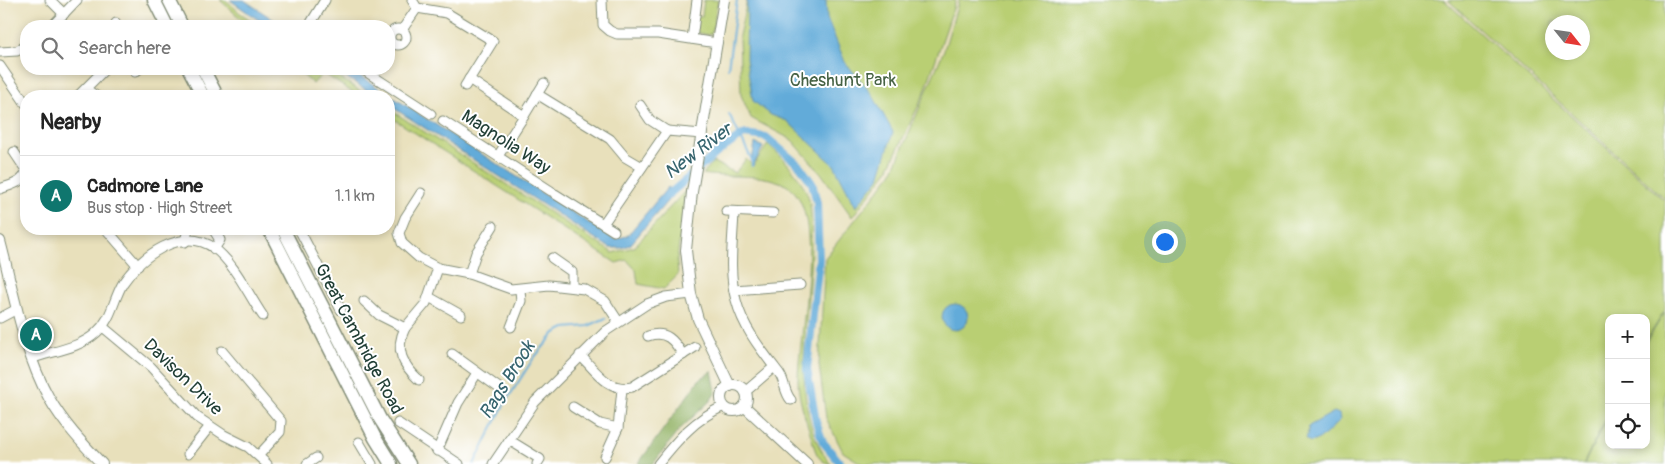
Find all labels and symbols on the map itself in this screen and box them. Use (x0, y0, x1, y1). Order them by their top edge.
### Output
north arrow (1545, 15, 1590, 60)
park label: Cheshunt Park (790, 69, 897, 92)
street label: Magnolia Way (457, 105, 555, 180)
water label: New River (659, 116, 738, 184)
your location (1152, 229, 1178, 255)
street label: Great Cambridge Road (310, 260, 408, 418)
pin: A (20, 316, 52, 354)
street label: Davison Drive (139, 334, 227, 420)
water label: Rags Brook (474, 335, 541, 423)

